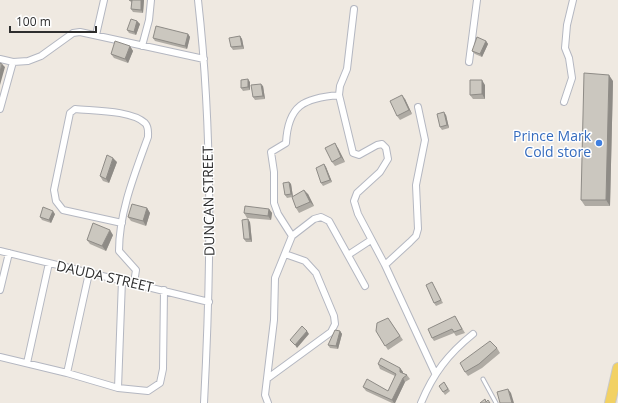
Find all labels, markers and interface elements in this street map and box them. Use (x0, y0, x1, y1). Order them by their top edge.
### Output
scale bar (10, 8, 96, 34)
text: 100 m (16, 13, 51, 30)
place label: Prince Mark Cold store (513, 126, 592, 161)
marker: Prince Mark Cold store (594, 138, 604, 148)
street label: DUNCAN STREET (198, 146, 218, 256)
street label: DAUDA STREET (55, 256, 156, 296)

